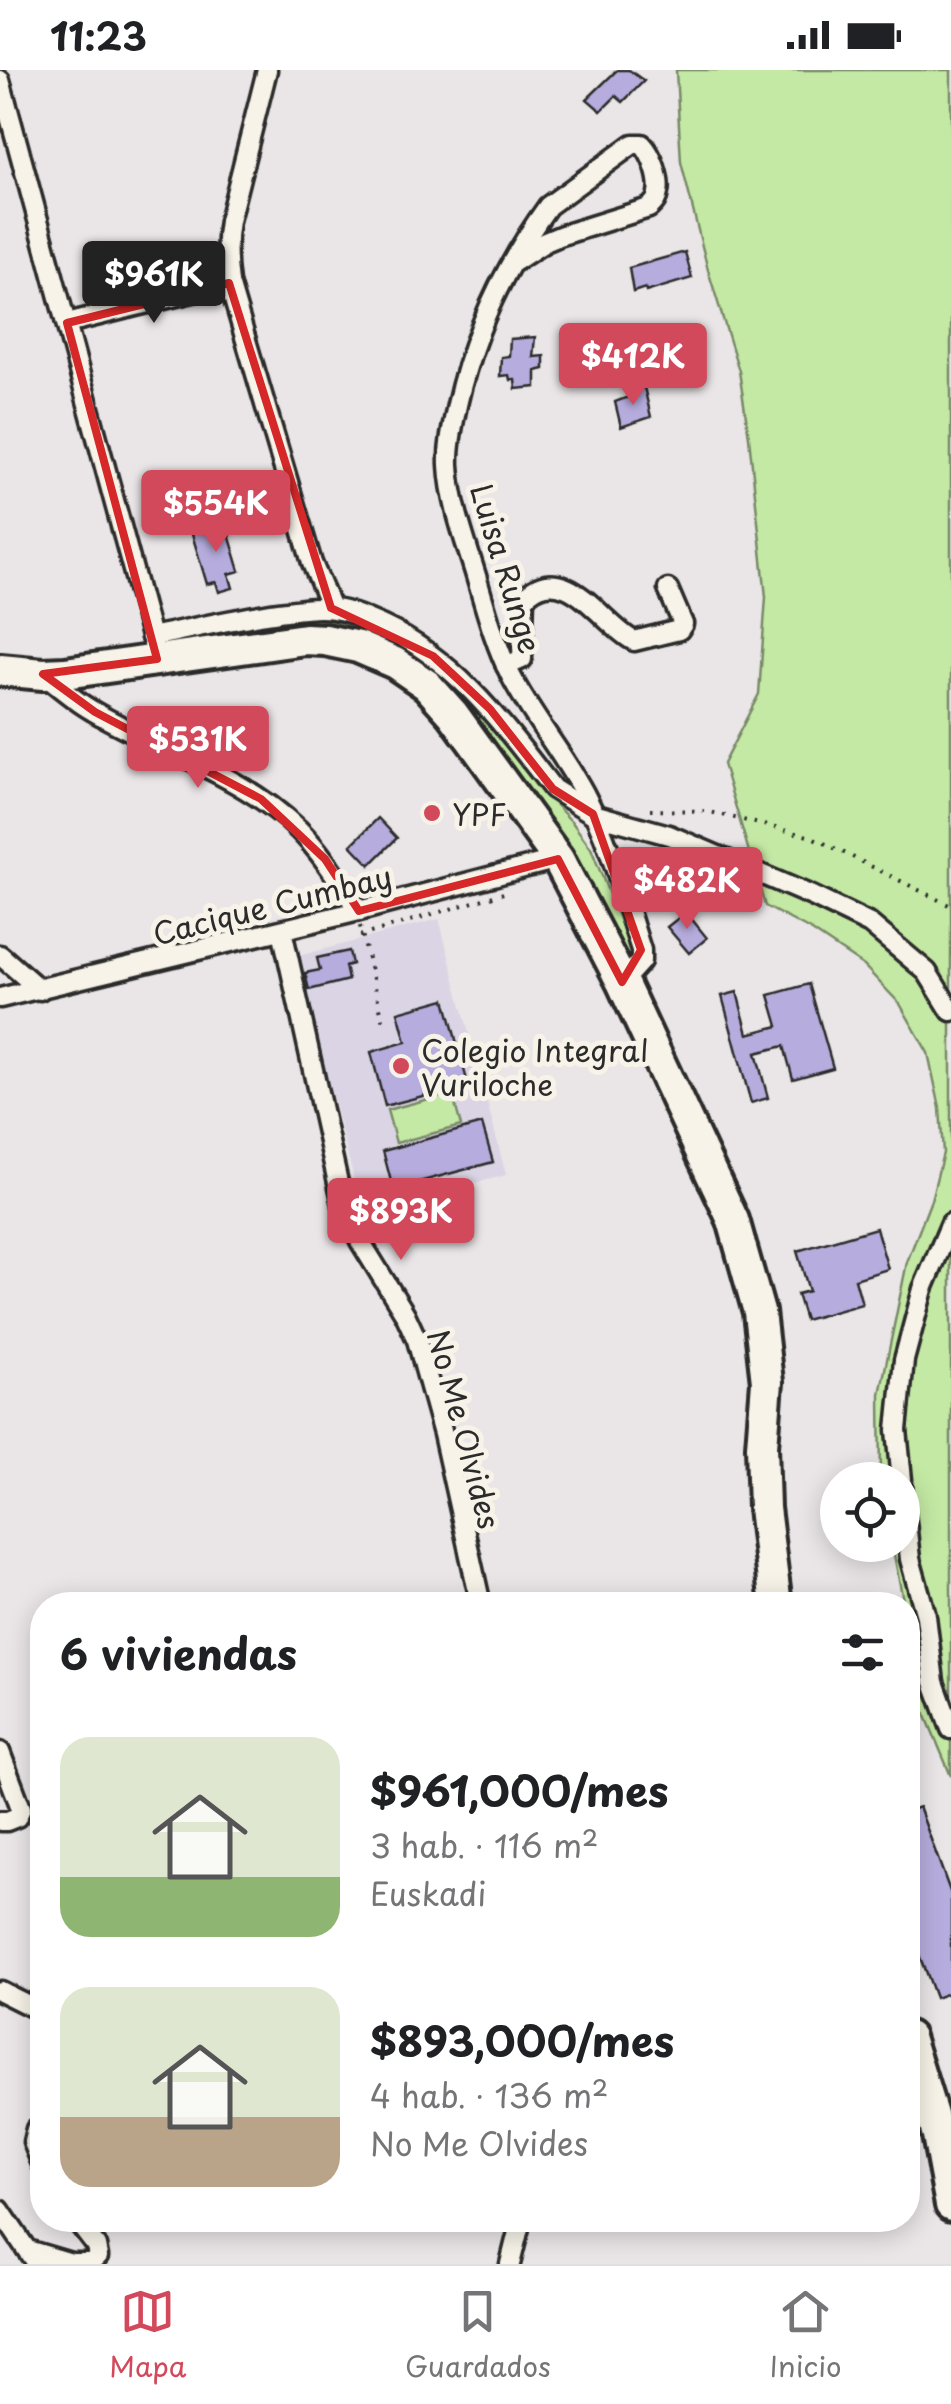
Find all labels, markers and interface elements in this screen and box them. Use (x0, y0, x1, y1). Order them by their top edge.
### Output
text: 11:23 (50, 7, 147, 64)
pin: $961K (84, 241, 224, 326)
text: $961K (104, 249, 204, 297)
pin: $412K (563, 323, 703, 408)
text: $412K (581, 331, 685, 379)
pin: $554K (146, 470, 286, 555)
text: $554K (163, 478, 269, 526)
street label: Luisa Runge (460, 478, 554, 658)
pin: $531K (128, 706, 268, 791)
text: $531K (149, 714, 247, 762)
place label: YPF (452, 791, 506, 836)
marker: YPF (421, 802, 443, 824)
pin: $482K (617, 847, 757, 932)
street label: Cacique Cumbay (148, 853, 396, 955)
text: $482K (634, 855, 740, 903)
place label: Colegio Integral Vuriloche (421, 1027, 649, 1106)
marker: Colegio Integral Vuriloche (390, 1055, 412, 1077)
pin: $893K (331, 1178, 471, 1263)
text: $893K (349, 1186, 453, 1234)
street label: No Me Olvides (417, 1324, 513, 1534)
map controls (820, 1462, 920, 1562)
button: locate (820, 1462, 920, 1562)
text: 6 viviendas (60, 1621, 297, 1684)
icon: filters (835, 1625, 890, 1680)
text: $961,000/mes (370, 1758, 669, 1821)
icon: home (140, 1777, 260, 1897)
text: 3 hab. · 116 m² (370, 1821, 598, 1869)
text: Euskadi (370, 1869, 486, 1917)
text: $893,000/mes (370, 2008, 674, 2071)
icon: home (140, 2027, 260, 2147)
text: 4 hab. · 136 m² (370, 2071, 608, 2119)
text: No Me Olvides (370, 2119, 588, 2167)
tab: Mapa (109, 2284, 186, 2387)
tab: Guardados (405, 2284, 551, 2387)
tab: Inicio (769, 2284, 842, 2387)

